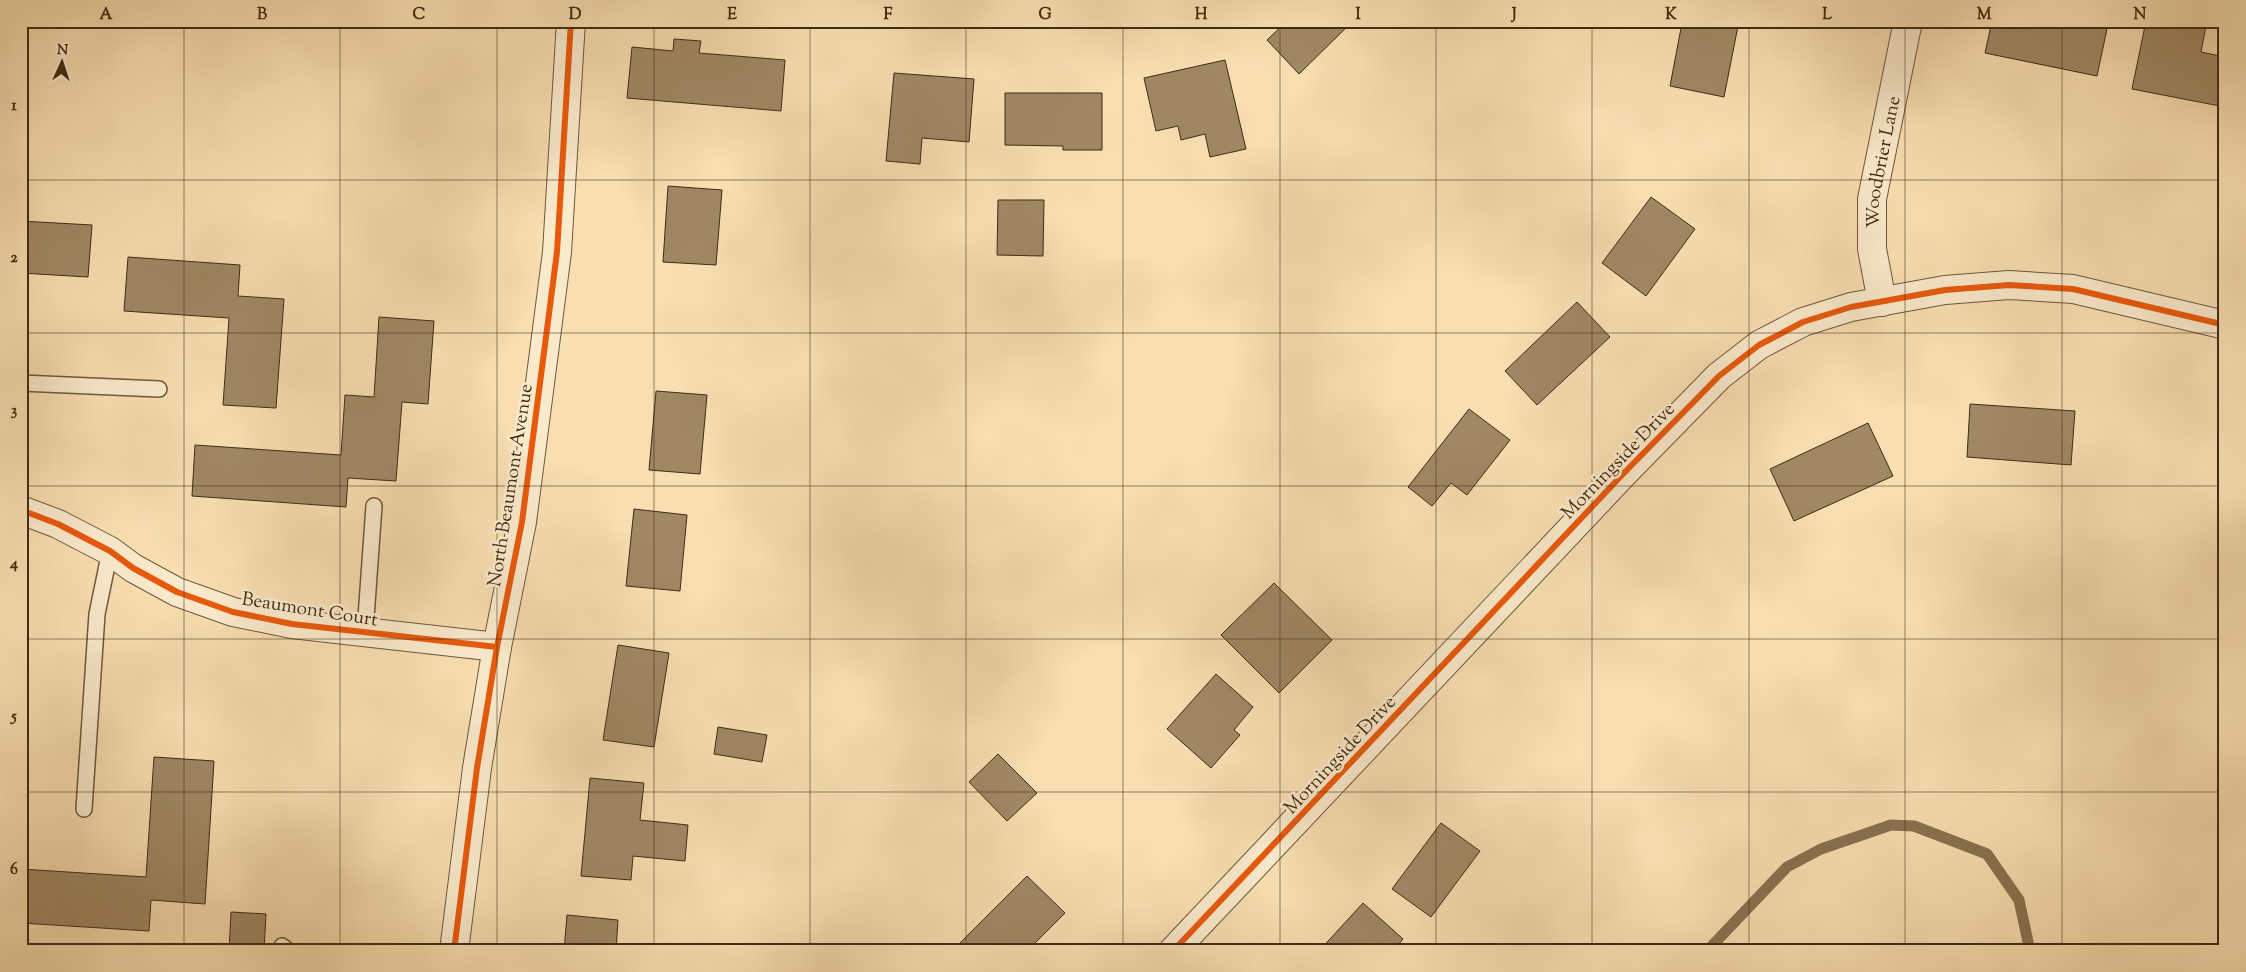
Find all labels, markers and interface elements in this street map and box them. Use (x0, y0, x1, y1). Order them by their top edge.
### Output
text: A (100, 4, 113, 27)
text: B (257, 4, 267, 27)
text: C (413, 4, 426, 27)
text: D (569, 4, 582, 27)
text: E (727, 4, 737, 27)
text: F (884, 4, 893, 27)
text: G (1038, 4, 1052, 27)
text: H (1195, 4, 1208, 27)
text: I (1355, 4, 1361, 27)
text: J (1510, 4, 1517, 27)
text: K (1665, 4, 1677, 27)
text: L (1822, 4, 1832, 27)
text: M (1977, 4, 1992, 27)
text: N (2134, 4, 2147, 27)
north arrow (38, 38, 88, 88)
text: N (56, 41, 69, 61)
street label: Woodbrier Lane (1861, 94, 1909, 228)
text: 1 (11, 95, 17, 118)
text: 2 (10, 247, 18, 270)
street label: North Beaumont Avenue (482, 382, 541, 589)
street label: Morningside Drive (1556, 397, 1682, 526)
text: 3 (11, 400, 18, 423)
text: 4 (9, 553, 18, 576)
street label: Beaumont Court (240, 586, 380, 635)
street label: Morningside Drive (1279, 690, 1403, 821)
text: 5 (9, 706, 17, 729)
text: 6 (10, 859, 18, 882)

